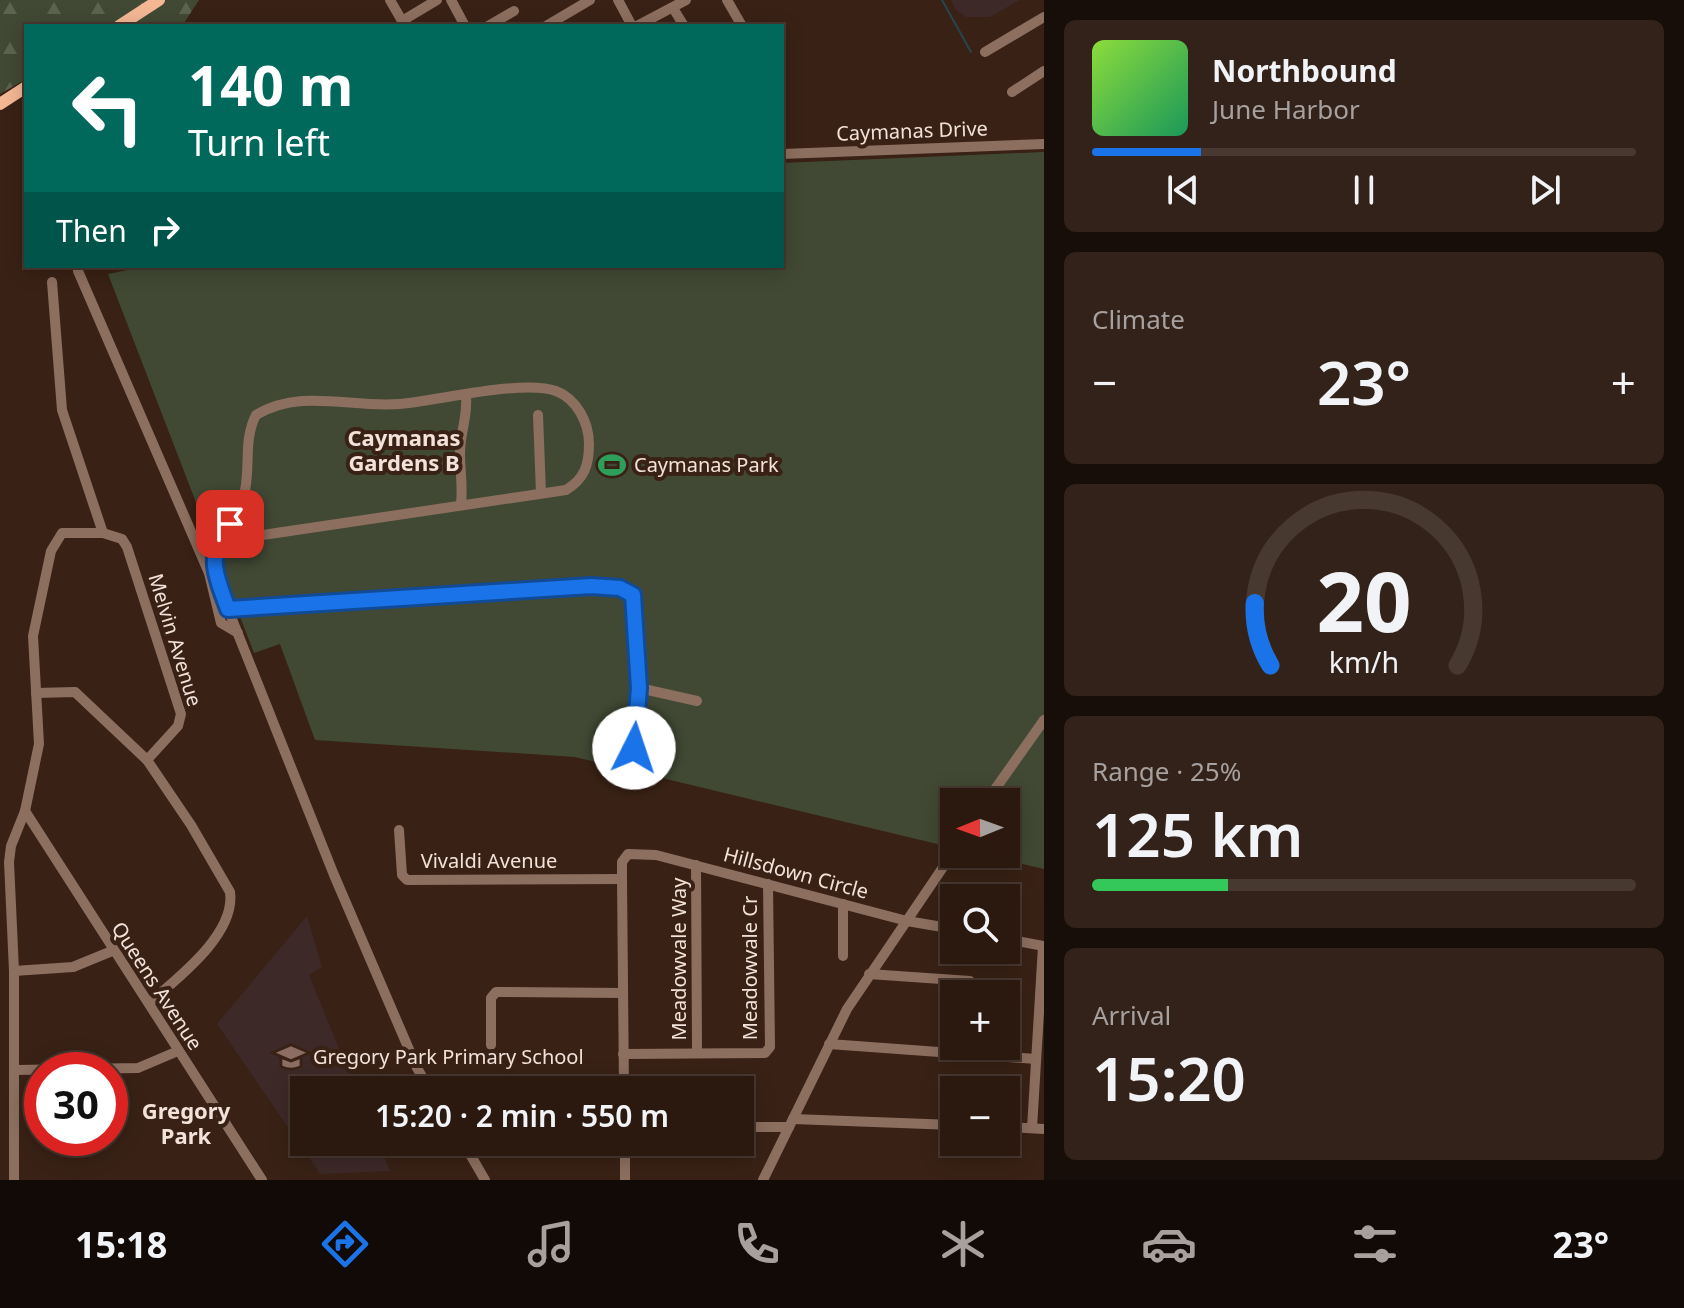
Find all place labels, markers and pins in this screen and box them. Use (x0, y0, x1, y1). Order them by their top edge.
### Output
sports icon: Caymanas Park (597, 450, 627, 480)
place label: Caymanas Park (634, 451, 779, 478)
pin (196, 490, 264, 558)
school or university icon: Gregory Park Primary School (276, 1042, 306, 1072)
place label: Gregory Park Primary School (313, 1043, 584, 1070)

